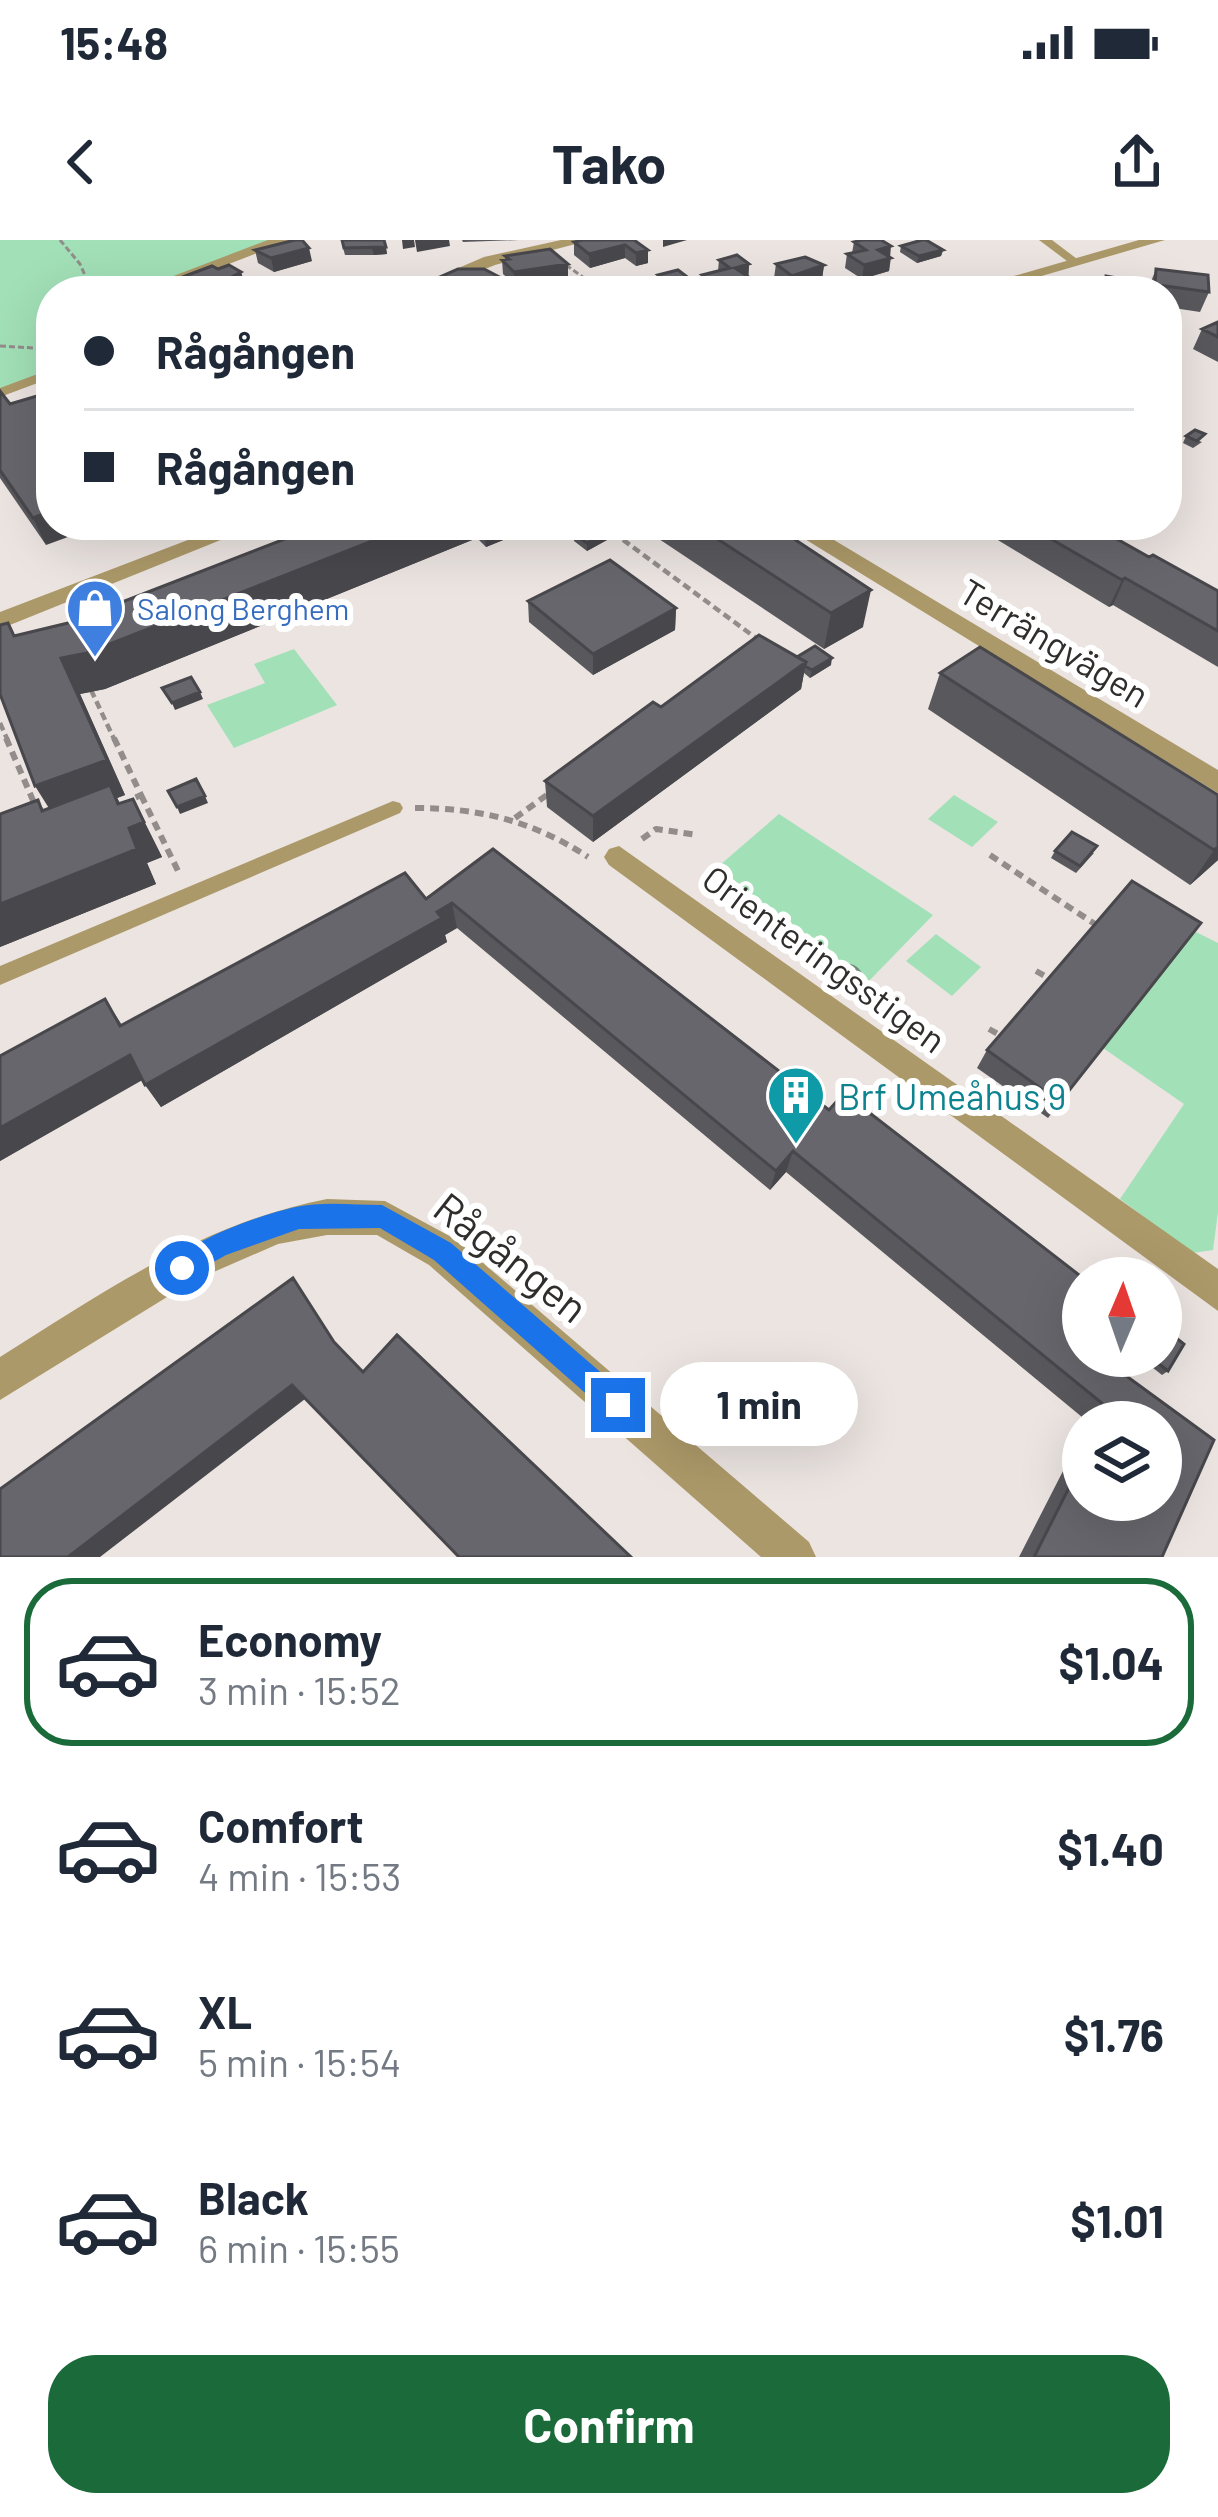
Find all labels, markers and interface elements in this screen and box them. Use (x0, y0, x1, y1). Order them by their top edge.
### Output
text: 15:48 (60, 15, 168, 69)
icon: back (48, 129, 114, 195)
icon: share (1104, 129, 1170, 195)
text: Tako (552, 130, 666, 195)
text: Rågången (156, 324, 355, 378)
text: Rågången (156, 440, 355, 494)
street label: Terrängvägen (953, 569, 1157, 715)
shop icon: Salong Berghem (64, 577, 126, 659)
place label: Salong Berghem (137, 590, 349, 626)
street label: Orienteringsstigen (695, 855, 955, 1061)
building icon: Brf Umeåhus 9 (765, 1064, 827, 1146)
place label: Brf Umeåhus 9 (838, 1074, 1066, 1117)
street label: Rågången (425, 1181, 599, 1332)
route start (155, 1241, 209, 1295)
north arrow (1062, 1257, 1182, 1377)
map controls (1062, 1257, 1182, 1521)
callout: 1 min (660, 1363, 858, 1447)
route end (591, 1378, 645, 1432)
text: 1 min (716, 1380, 802, 1427)
button: layers (1062, 1401, 1182, 1521)
icon: car (54, 1608, 162, 1716)
text: Economy (198, 1612, 382, 1666)
text: $1.04 (1058, 1635, 1164, 1689)
text: 3 min · 15:52 (198, 1666, 401, 1713)
icon: car (54, 1794, 162, 1902)
text: Comfort (198, 1798, 364, 1852)
text: $1.40 (1057, 1821, 1164, 1875)
text: 4 min · 15:53 (198, 1852, 401, 1899)
icon: car (54, 1980, 162, 2088)
text: XL (198, 1984, 252, 2038)
text: $1.76 (1064, 2007, 1164, 2061)
text: 5 min · 15:54 (198, 2038, 401, 2085)
icon: car (54, 2166, 162, 2274)
text: Black (198, 2170, 309, 2224)
text: $1.01 (1070, 2193, 1164, 2247)
text: 6 min · 15:55 (198, 2224, 400, 2271)
button: Confirm (48, 2355, 1170, 2493)

